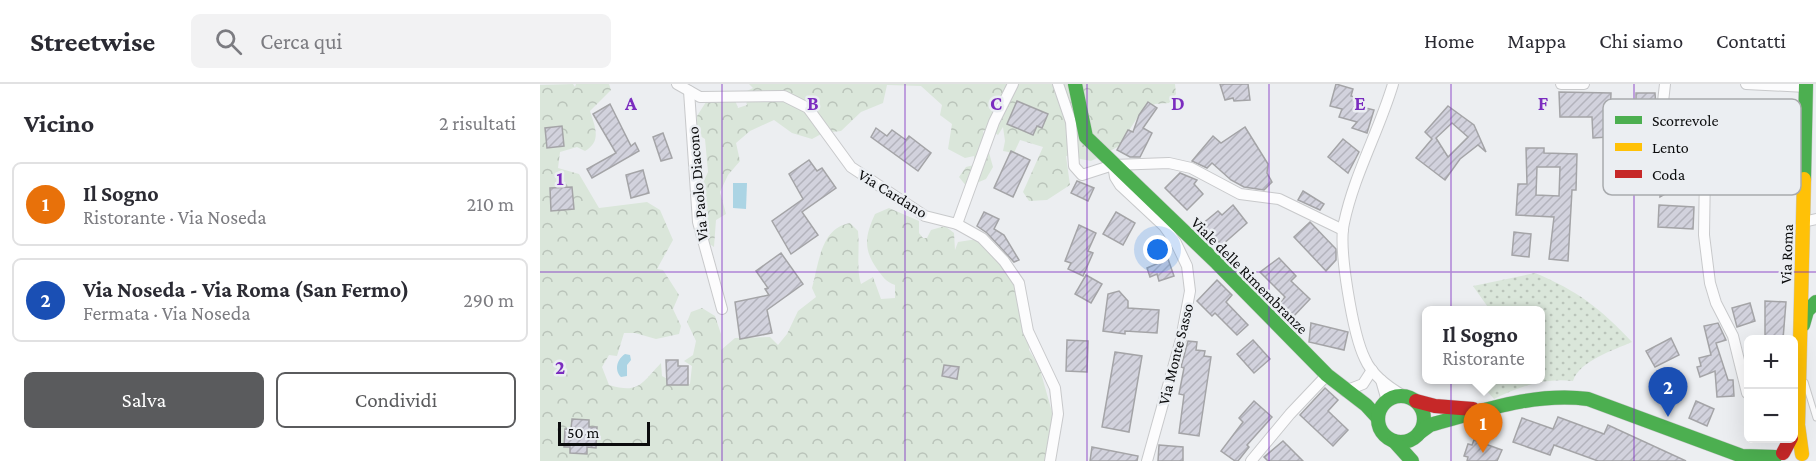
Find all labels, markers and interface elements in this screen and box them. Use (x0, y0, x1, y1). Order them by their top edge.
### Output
search box (191, 14, 611, 68)
icon: search (212, 25, 245, 58)
text: Streetwise (30, 26, 155, 57)
text: Cerca qui (260, 29, 342, 54)
text: Home (1424, 29, 1474, 53)
text: Mappa (1507, 29, 1566, 53)
text: Chi siamo (1599, 29, 1683, 53)
text: Contatti (1716, 29, 1786, 53)
text: A (624, 92, 638, 114)
text: B (807, 92, 819, 114)
text: C (990, 92, 1002, 114)
text: D (1171, 92, 1185, 114)
text: E (1354, 92, 1366, 114)
text: F (1538, 92, 1549, 114)
legend (1603, 99, 1801, 195)
text: Vicino (24, 109, 94, 138)
text: 2 risultati (439, 112, 516, 134)
text: Scorrevole (1652, 112, 1718, 129)
street label: Via Paolo Diacono (684, 126, 711, 242)
text: Lento (1652, 139, 1689, 156)
street label: Via Cardano (855, 166, 930, 221)
text: Coda (1652, 166, 1686, 183)
text: 1 (556, 167, 564, 189)
text: Il Sogno (83, 181, 159, 206)
text: 1 (42, 193, 49, 215)
text: 210 m (467, 193, 514, 215)
text: Ristorante · Via Noseda (83, 206, 267, 228)
street label: Viale delle Rimembranze (1188, 214, 1311, 337)
street label: Via Roma (1777, 223, 1796, 284)
your location (1143, 235, 1172, 264)
text: Via Noseda - Via Roma (San Fermo) (83, 277, 409, 302)
text: 2 (40, 289, 51, 311)
text: 290 m (463, 289, 514, 311)
text: Fermata · Via Noseda (83, 302, 250, 324)
street label: Via Monte Sasso (1155, 302, 1196, 407)
popup (1422, 306, 1545, 384)
text: Il Sogno (1442, 322, 1518, 347)
map controls (1744, 335, 1798, 443)
button: + (1744, 335, 1798, 389)
text: Ristorante (1442, 347, 1525, 369)
text: 2 (555, 356, 565, 378)
pin: 2 (1648, 368, 1688, 417)
button: Salva (24, 372, 264, 428)
button: Condividi (276, 372, 516, 428)
button: − (1744, 389, 1798, 443)
pin: 1 (1464, 404, 1502, 453)
scale bar (558, 419, 650, 446)
text: 50 m (567, 424, 599, 441)

